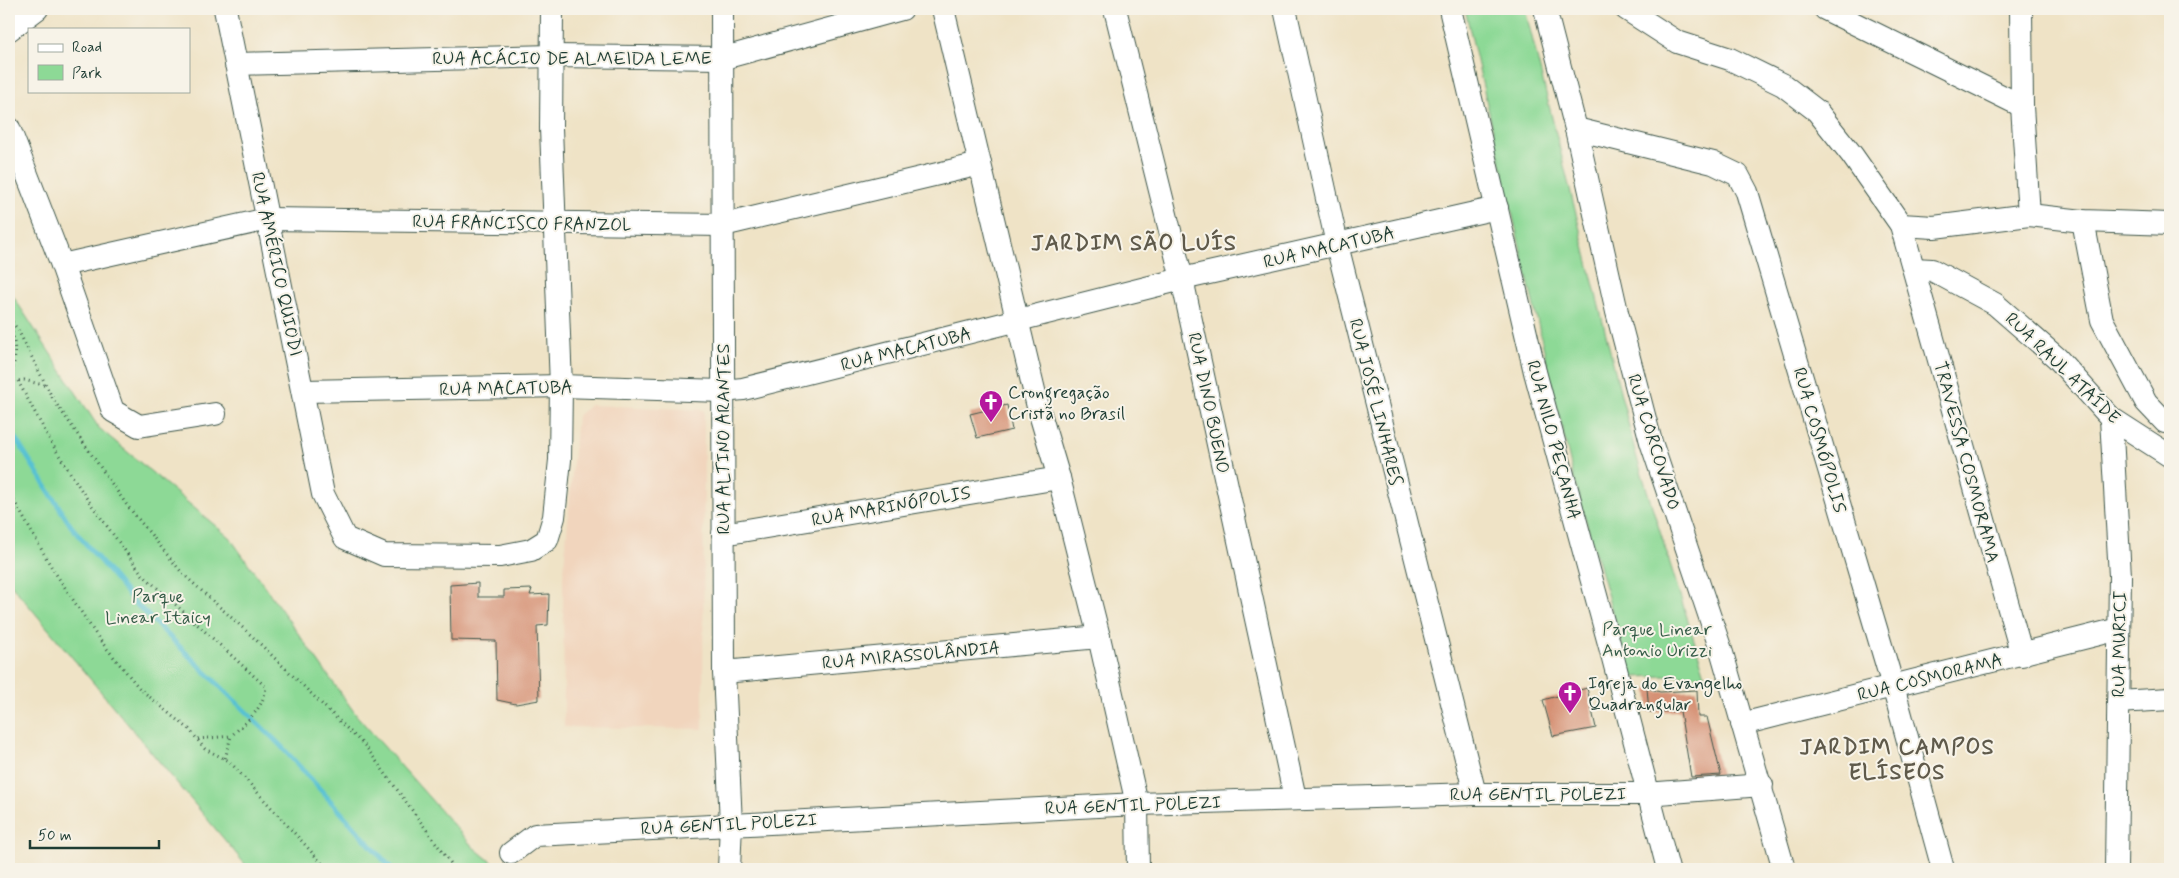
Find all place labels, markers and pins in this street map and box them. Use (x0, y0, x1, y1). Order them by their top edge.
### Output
place label: Crongregação Cristã no Brasil (1008, 381, 1125, 426)
church icon: Crongregação Cristã no Brasil (978, 389, 1004, 423)
place label: Igreja do Evangelho Quadrangular (1588, 672, 1742, 719)
church icon: Igreja do Evangelho Quadrangular (1557, 680, 1583, 714)

